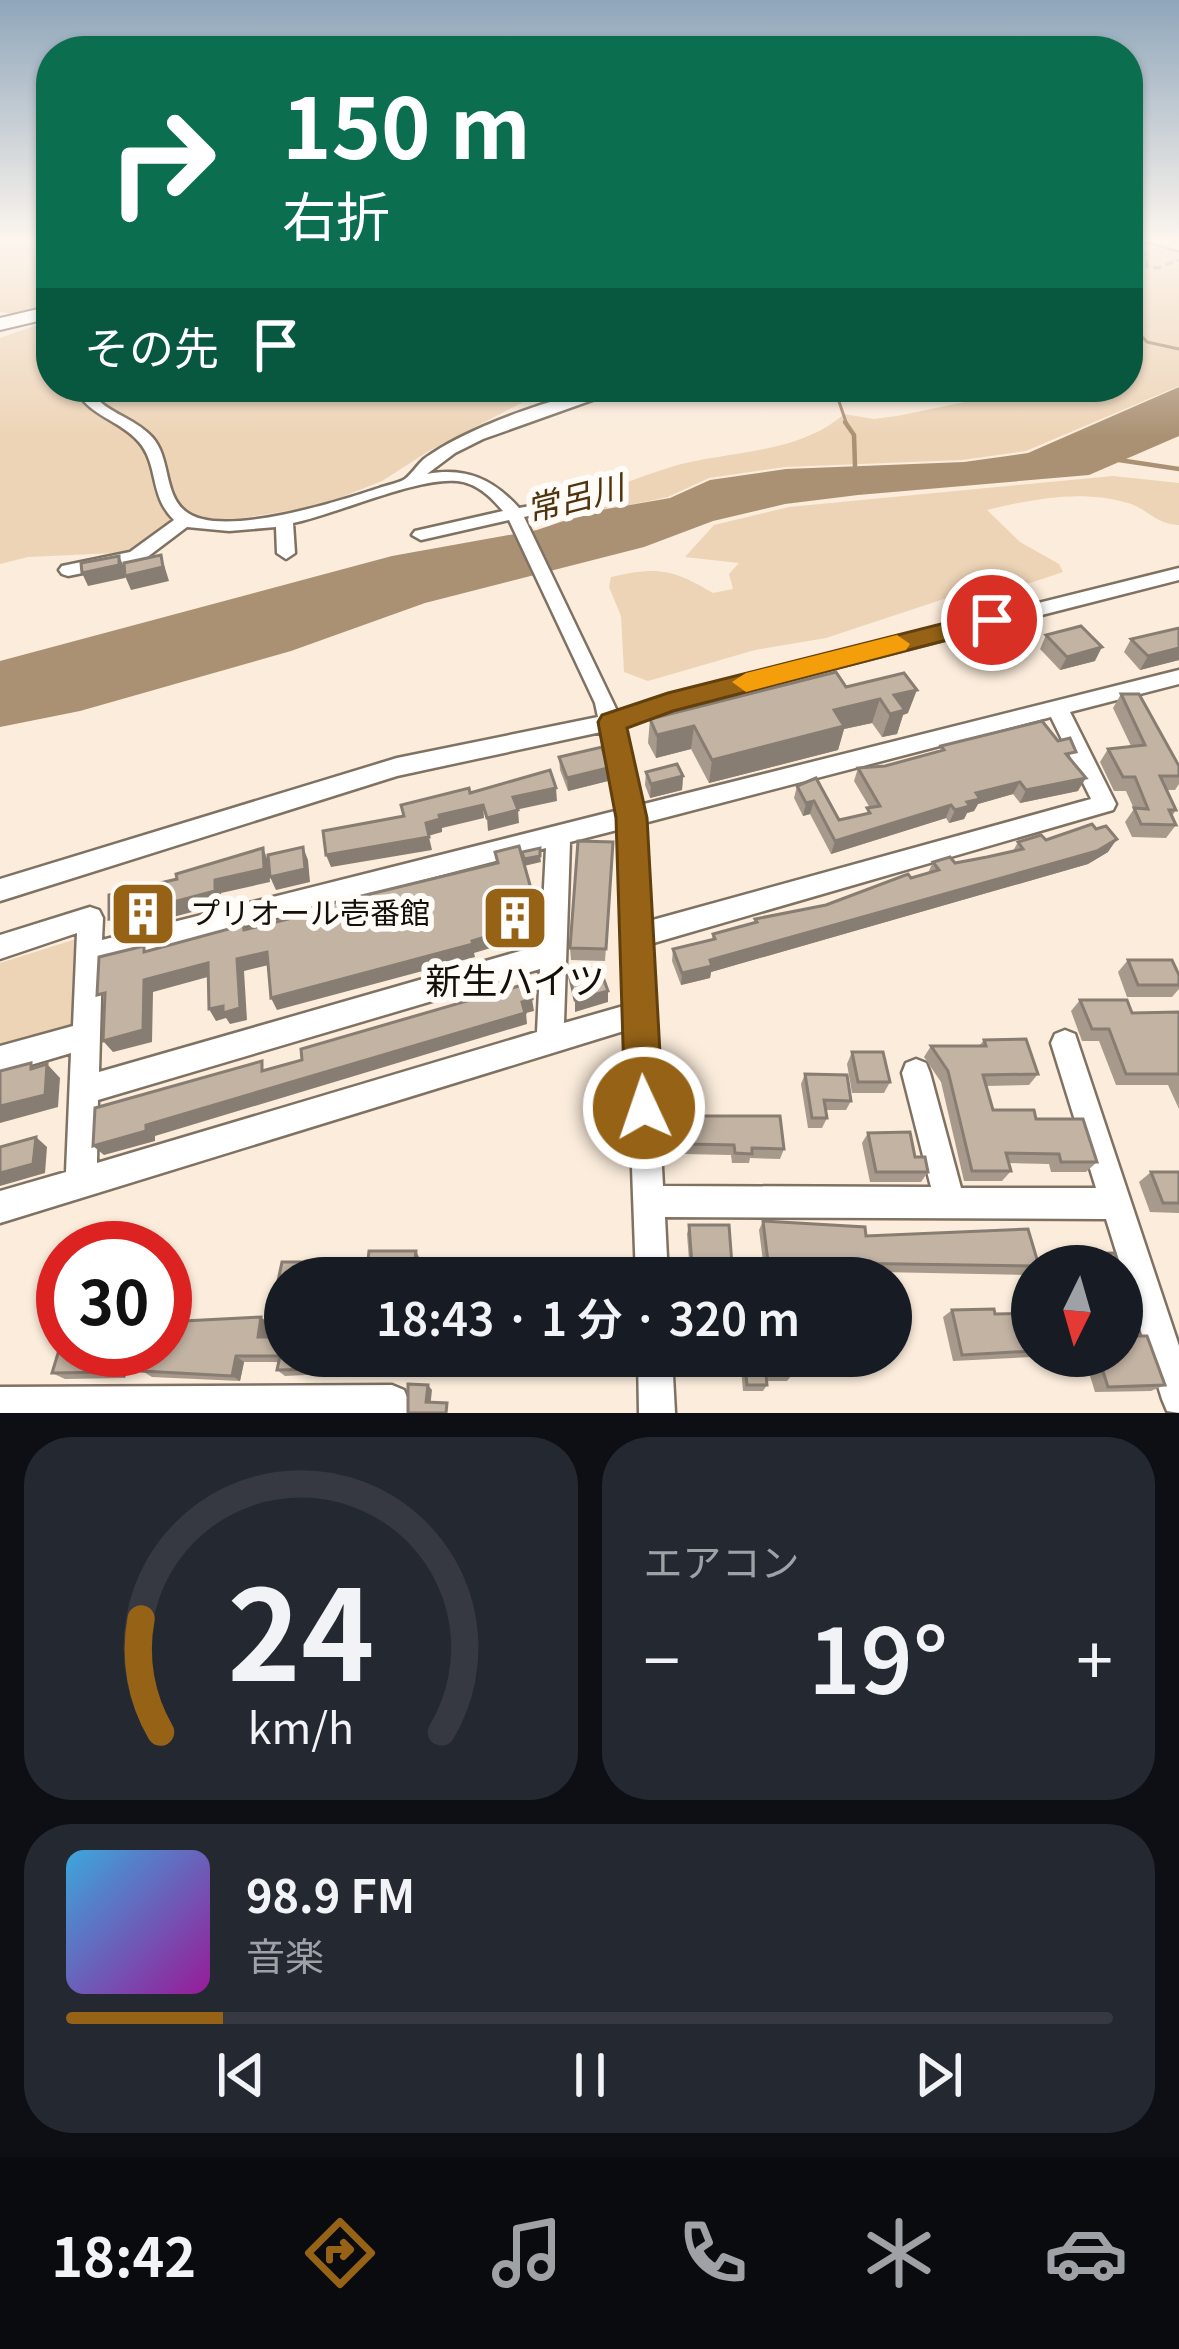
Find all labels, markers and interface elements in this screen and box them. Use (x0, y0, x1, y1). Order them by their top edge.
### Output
text: 150 m (282, 62, 531, 183)
icon: right (84, 84, 240, 240)
text: 右折 (282, 174, 390, 253)
icon: arrive (243, 312, 309, 378)
text: その先 (84, 313, 219, 378)
water label: 常呂川 (521, 460, 631, 531)
pin (941, 569, 1043, 671)
icon: arrive (959, 587, 1025, 653)
building icon: プリオール壱番館 (108, 879, 178, 949)
building icon: 新生ハイツ (480, 883, 550, 953)
place label: プリオール壱番館 (190, 889, 430, 933)
place label: 新生ハイツ (425, 952, 605, 1004)
position arrow (581, 1045, 707, 1171)
speed limit sign: 30 (36, 1221, 192, 1377)
north arrow (1011, 1245, 1143, 1377)
map controls (1011, 1245, 1143, 1377)
text: 18:43 · 1 分 · 320 m (376, 1284, 800, 1349)
text: エアコン (644, 1532, 800, 1588)
text: 24 (227, 1536, 374, 1717)
text: 19° (808, 1590, 948, 1720)
text: − (644, 1608, 680, 1704)
text: + (1076, 1608, 1113, 1704)
text: km/h (248, 1693, 354, 1755)
text: 98.9 FM (246, 1861, 415, 1926)
text: 音楽 (246, 1926, 324, 1982)
icon: previous (208, 2042, 274, 2108)
icon: pause (557, 2042, 623, 2108)
icon: next (906, 2042, 972, 2108)
icon: directions (298, 2211, 382, 2295)
icon: music (485, 2211, 569, 2295)
icon: phone (671, 2211, 755, 2295)
icon: climate (857, 2211, 941, 2295)
icon: car (1044, 2211, 1128, 2295)
text: 18:42 (51, 2214, 196, 2293)

